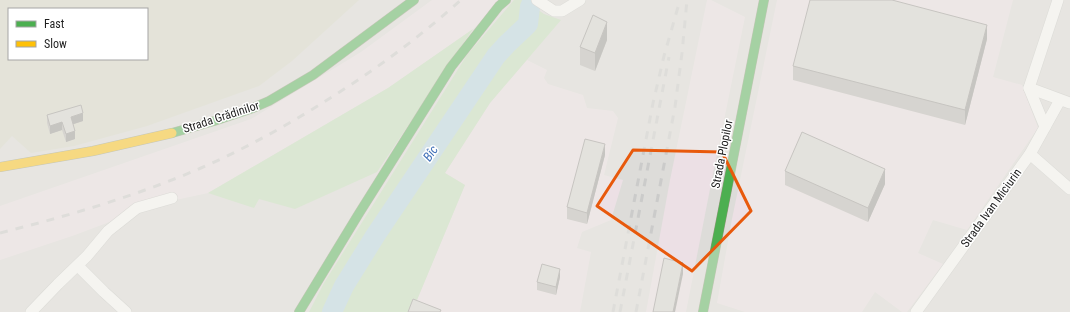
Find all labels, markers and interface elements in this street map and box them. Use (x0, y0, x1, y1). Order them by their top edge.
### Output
legend (8, 8, 148, 60)
text: Fast (44, 17, 65, 31)
text: Slow (44, 37, 67, 51)
street label: Strada Grădinilor (181, 98, 261, 136)
street label: Strada Plopilor (708, 118, 736, 190)
water label: Bîc (420, 142, 441, 164)
street label: Strada Ivan Miciurin (958, 166, 1024, 250)

